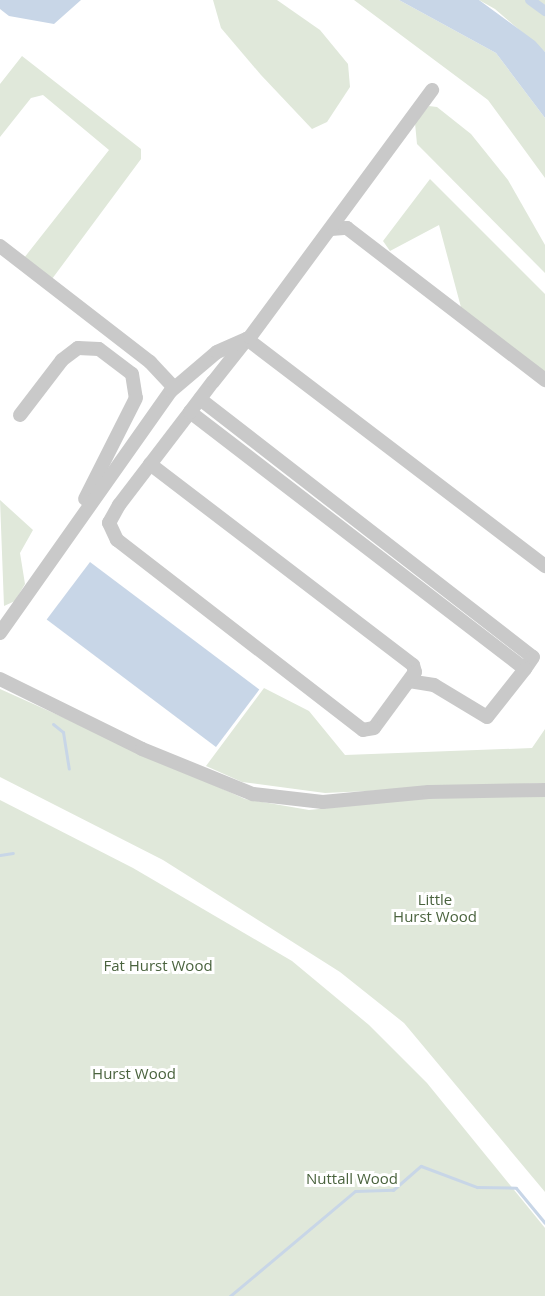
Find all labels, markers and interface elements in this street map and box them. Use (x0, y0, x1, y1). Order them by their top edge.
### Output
park label: Little Hurst Wood (393, 890, 477, 925)
park label: Fat Hurst Wood (103, 957, 213, 975)
park label: Hurst Wood (92, 1065, 176, 1083)
park label: Nuttall Wood (306, 1170, 398, 1188)

